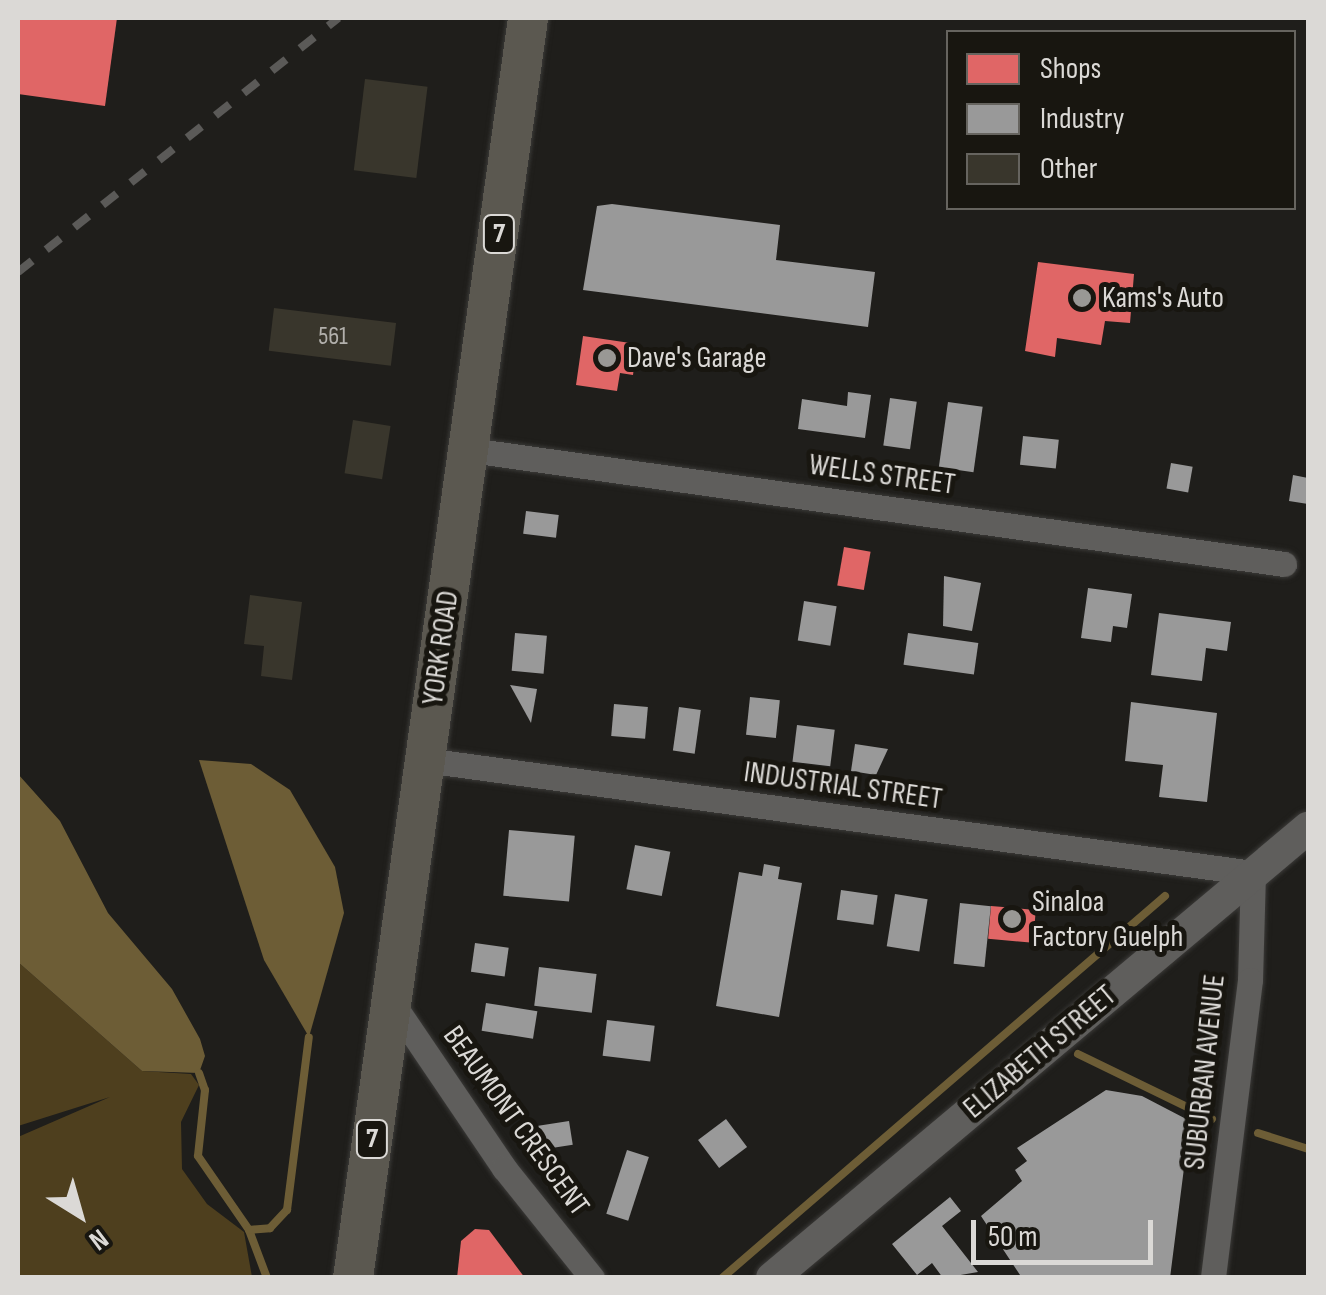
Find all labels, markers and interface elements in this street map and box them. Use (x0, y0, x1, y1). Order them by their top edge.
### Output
legend (946, 30, 1296, 210)
text: Shops (1040, 51, 1101, 87)
text: Industry (1040, 101, 1124, 137)
text: Other (1040, 151, 1097, 187)
road number: 7 (482, 211, 516, 257)
place label: Kams's Auto (1102, 280, 1224, 316)
marker: Kams's Auto (1071, 287, 1093, 309)
house number: 561 (318, 322, 348, 352)
place label: Dave's Garage (627, 340, 767, 376)
marker: Dave's Garage (596, 347, 618, 369)
street label: WELLS STREET (807, 447, 957, 503)
street label: YORK ROAD (415, 589, 467, 707)
street label: INDUSTRIAL STREET (741, 754, 945, 818)
place label: Sinaloa Factory Guelph (1032, 884, 1183, 954)
marker: Sinaloa Factory Guelph (1001, 908, 1023, 930)
street label: SUBURBAN AVENUE (1177, 973, 1233, 1171)
street label: ELIZABETH STREET (956, 978, 1124, 1126)
street label: BEAUMONT CRESCENT (435, 1019, 597, 1223)
road number: 7 (354, 1116, 390, 1162)
north arrow (30, 1165, 130, 1265)
scale bar (976, 1200, 1158, 1262)
text: 50 m (988, 1219, 1037, 1255)
text: N (82, 1222, 114, 1257)

